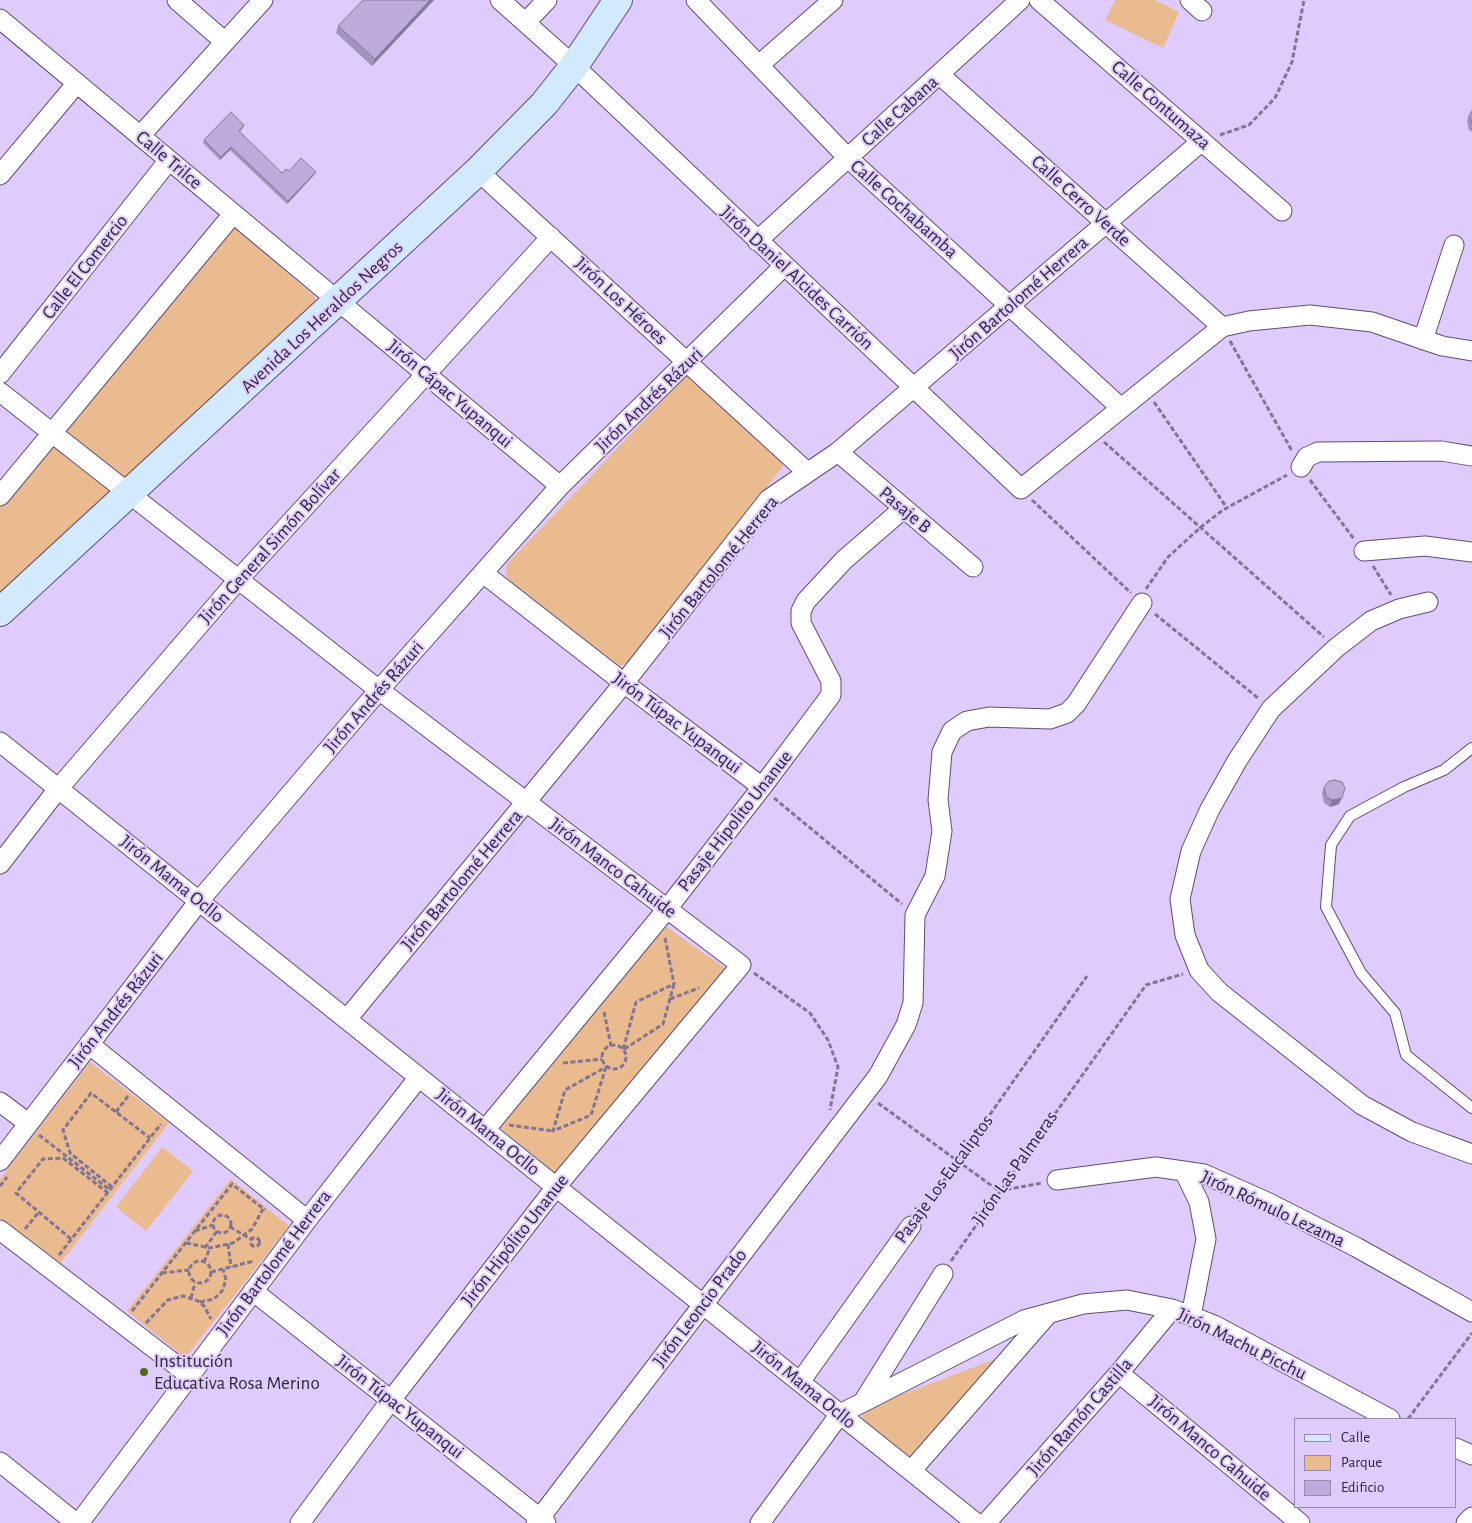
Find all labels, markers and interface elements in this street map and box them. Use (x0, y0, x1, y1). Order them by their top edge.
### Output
street label: Calle Contumaza (1107, 56, 1215, 154)
street label: Calle Cabana (857, 71, 943, 151)
street label: Calle Trilce (131, 126, 207, 194)
street label: Calle Cerro Verde (1026, 150, 1136, 252)
street label: Calle Cochabamba (846, 155, 962, 263)
street label: Jirón Daniel Alcides Carrión (716, 201, 878, 355)
street label: Calle El Comercio (37, 210, 133, 324)
street label: Jirón Bartolomé Herrera (945, 231, 1093, 365)
street label: Avenida Los Heraldos Negros (236, 236, 408, 398)
street label: Jirón Los Héroes (570, 252, 672, 350)
street label: Jirón Cápac Yupanqui (383, 335, 517, 453)
street label: Jirón Andrés Rázuri (590, 343, 708, 457)
street label: Jirón General Simón Bolívar (194, 464, 346, 628)
street label: Pasaje B (874, 482, 936, 538)
street label: Jirón Bartolomé Herrera (655, 491, 783, 643)
street label: Jirón Andrés Rázuri (319, 636, 429, 758)
street label: Jirón Túpac Yupanqui (608, 667, 746, 779)
street label: Pasaje Hipolito Unanue (673, 746, 797, 896)
street label: Jirón Bartolomé Herrera (396, 805, 528, 955)
street label: Jirón Manco Cahuide (545, 813, 681, 923)
street label: Jirón Mama Ocllo (115, 830, 229, 928)
street label: Jirón Andrés Rázuri (64, 947, 168, 1073)
street label: Jirón Mama Ocllo (431, 1083, 545, 1181)
street label: Jirón Las Palmeras (967, 1107, 1063, 1229)
street label: Pasaje Los Eucaliptos (890, 1110, 998, 1248)
street label: Jirón Rómulo Lezama (1197, 1166, 1349, 1252)
street label: Jirón Hipólito Unanue (456, 1170, 574, 1310)
street label: Jirón Bartolomé Herrera (212, 1186, 336, 1340)
street label: Jirón Leoncio Prado (648, 1244, 752, 1372)
street label: Jirón Machu Picchu (1174, 1303, 1310, 1385)
street label: Jirón Mama Ocllo (747, 1336, 861, 1434)
place label: Institución Educativa Rosa Merino (154, 1350, 320, 1394)
street label: Jirón Túpac Yupanqui (332, 1350, 468, 1464)
street label: Jirón Ramón Castilla (1022, 1353, 1138, 1481)
marker: Institución Educativa Rosa Merino (138, 1366, 150, 1378)
street label: Jirón Manco Cahuide (1144, 1390, 1276, 1506)
legend (1294, 1418, 1457, 1508)
text: Calle (1341, 1430, 1370, 1445)
text: Parque (1341, 1455, 1382, 1470)
text: Edificio (1341, 1480, 1384, 1495)

